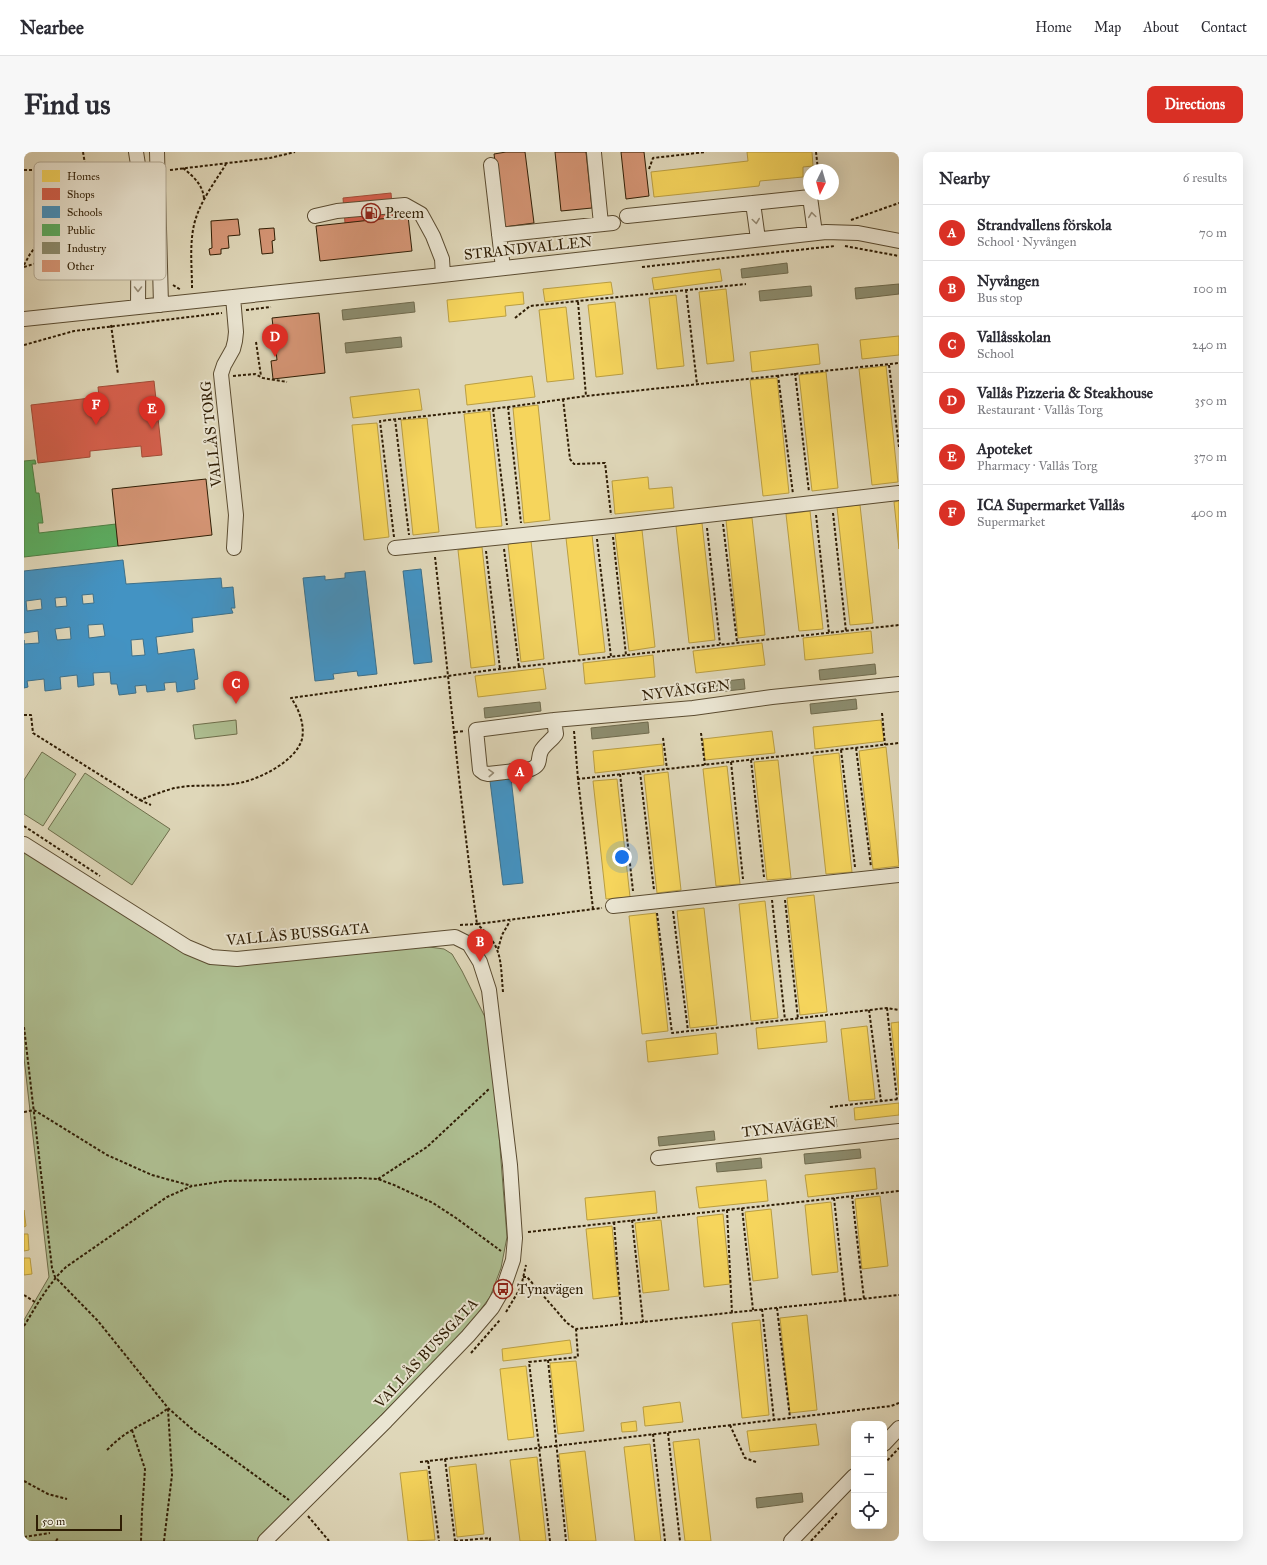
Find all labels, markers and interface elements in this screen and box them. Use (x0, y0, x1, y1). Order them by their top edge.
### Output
text: Nearbee (20, 16, 84, 39)
text: Home (1035, 19, 1072, 36)
text: Map (1094, 19, 1121, 36)
text: About (1143, 19, 1179, 36)
text: Contact (1201, 19, 1247, 36)
button: Directions (1147, 86, 1243, 123)
text: Find us (24, 87, 110, 122)
legend (34, 162, 166, 280)
north arrow (803, 164, 839, 200)
text: Nearby (939, 168, 990, 189)
text: Homes (67, 170, 100, 183)
text: 6 results (1183, 170, 1227, 186)
text: Shops (67, 188, 95, 201)
fuel station icon: Preem (360, 202, 382, 224)
place label: Preem (385, 204, 425, 222)
text: Schools (67, 206, 102, 219)
one-way arrow (808, 212, 817, 218)
text: Strandvallens förskola (977, 216, 1112, 234)
one-way arrow (751, 218, 760, 224)
text: Public (67, 224, 95, 237)
text: A (948, 225, 956, 241)
text: 70 m (1199, 225, 1227, 241)
street label: STRANDVALLEN (463, 232, 593, 264)
text: School · Nyvången (977, 234, 1076, 250)
text: Industry (67, 242, 107, 255)
text: Other (67, 260, 95, 273)
text: Nyvången (977, 272, 1039, 290)
text: B (948, 281, 956, 297)
text: 100 m (1193, 281, 1227, 297)
one-way arrow (134, 286, 142, 292)
text: Bus stop (977, 290, 1023, 306)
pin: D (262, 324, 288, 357)
text: Vallåsskolan (977, 328, 1051, 346)
text: C (948, 337, 956, 353)
text: 240 m (1192, 337, 1227, 353)
text: School (977, 346, 1014, 362)
street label: VALLÅS TORG (196, 380, 226, 489)
text: Vallås Pizzeria & Steakhouse (977, 384, 1153, 402)
pin: F (83, 392, 109, 425)
text: D (947, 393, 957, 409)
text: 350 m (1194, 393, 1227, 409)
pin: E (139, 396, 165, 429)
text: Restaurant · Vallås Torg (977, 402, 1103, 418)
text: Apoteket (977, 440, 1032, 458)
text: E (947, 449, 957, 465)
text: 370 m (1194, 449, 1227, 465)
text: Pharmacy · Vallås Torg (977, 458, 1097, 474)
text: ICA Supermarket Vallås (977, 496, 1124, 514)
text: F (948, 505, 956, 521)
text: 400 m (1191, 505, 1227, 521)
text: Supermarket (977, 514, 1045, 530)
pin: C (223, 671, 249, 704)
street label: NYVÅNGEN (641, 676, 732, 704)
pin: A (507, 759, 533, 792)
one-way arrow (488, 769, 494, 777)
your location (612, 847, 632, 867)
street label: VALLÅS BUSSGATA (225, 919, 370, 949)
pin: B (467, 929, 493, 962)
street label: TYNAVÄGEN (741, 1113, 838, 1141)
bus stop icon: Tynavägen (492, 1278, 514, 1300)
place label: Tynavägen (517, 1280, 583, 1298)
street label: VALLÅS BUSSGATA (370, 1294, 482, 1412)
map controls (851, 1421, 887, 1529)
button: + (851, 1421, 887, 1457)
button: − (851, 1457, 887, 1493)
button: locate (851, 1493, 887, 1529)
scale bar (36, 1513, 122, 1532)
text: 50 m (42, 1515, 65, 1528)

